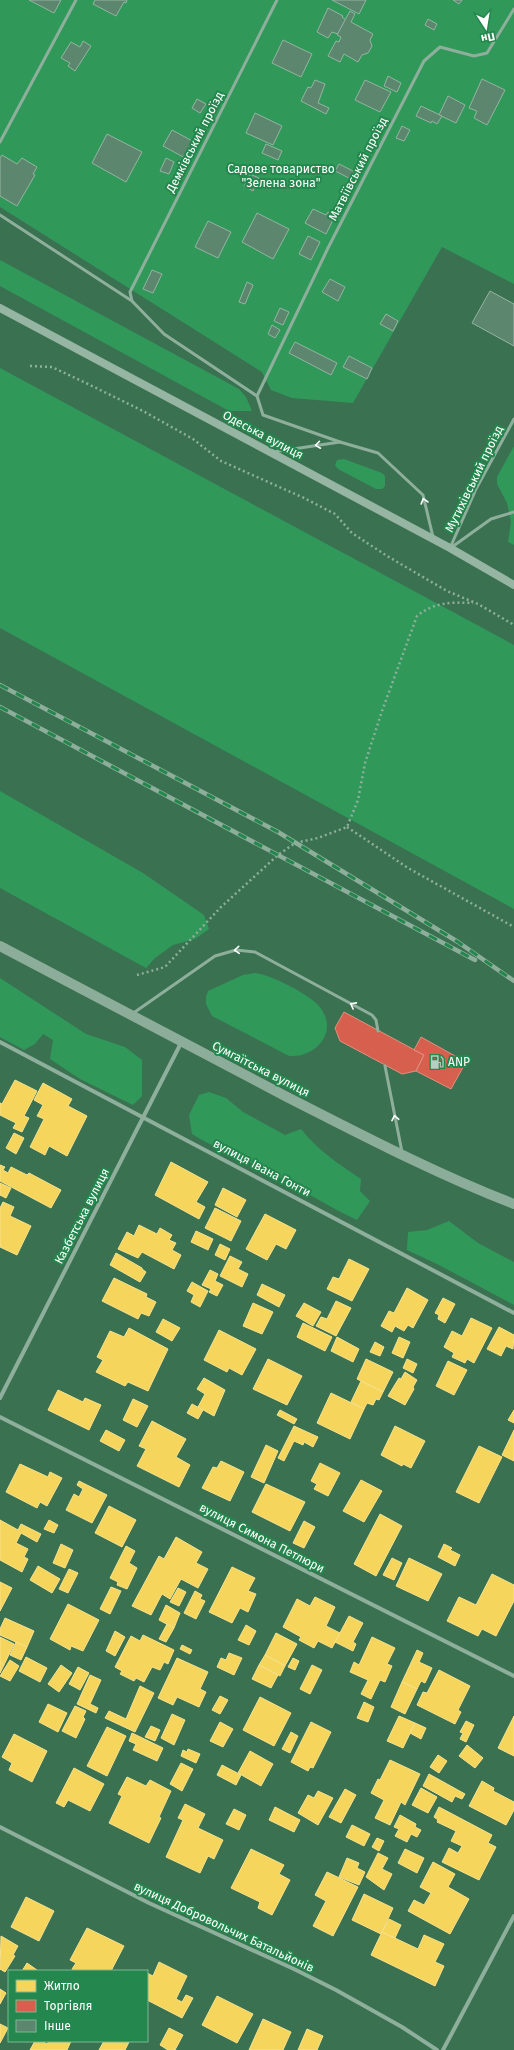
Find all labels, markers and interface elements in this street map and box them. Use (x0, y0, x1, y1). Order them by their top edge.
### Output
north arrow (466, 8, 506, 48)
text: Пн (480, 30, 496, 45)
street label: Демківський проїзд (163, 89, 227, 196)
street label: Матвіївський проїзд (326, 115, 390, 223)
park label: Садове товариство "Зелена зона" (227, 162, 335, 190)
street label: Одеська вулиця (220, 408, 306, 462)
street label: Мутихівський проїзд (442, 423, 506, 535)
one-way arrow (315, 440, 321, 449)
one-way arrow (420, 498, 429, 505)
one-way arrow (233, 946, 240, 955)
one-way arrow (350, 1002, 357, 1009)
street label: Сумгаїтська вулиця (210, 1038, 312, 1100)
fuel station icon: ANP (429, 1054, 445, 1070)
place label: ANP (448, 1055, 470, 1069)
one-way arrow (392, 1115, 400, 1121)
street label: вулиця Івана Гонти (211, 1136, 313, 1200)
street label: Казбетська вулиця (52, 1166, 112, 1266)
street label: вулиця Симона Петлюри (197, 1500, 327, 1576)
street label: вулиця Добровольчих Батальйонів (132, 1879, 317, 1975)
legend (8, 1970, 148, 2042)
text: Житло (44, 1979, 80, 1993)
text: Торгівля (44, 1999, 92, 2013)
text: Інше (44, 2019, 71, 2033)

